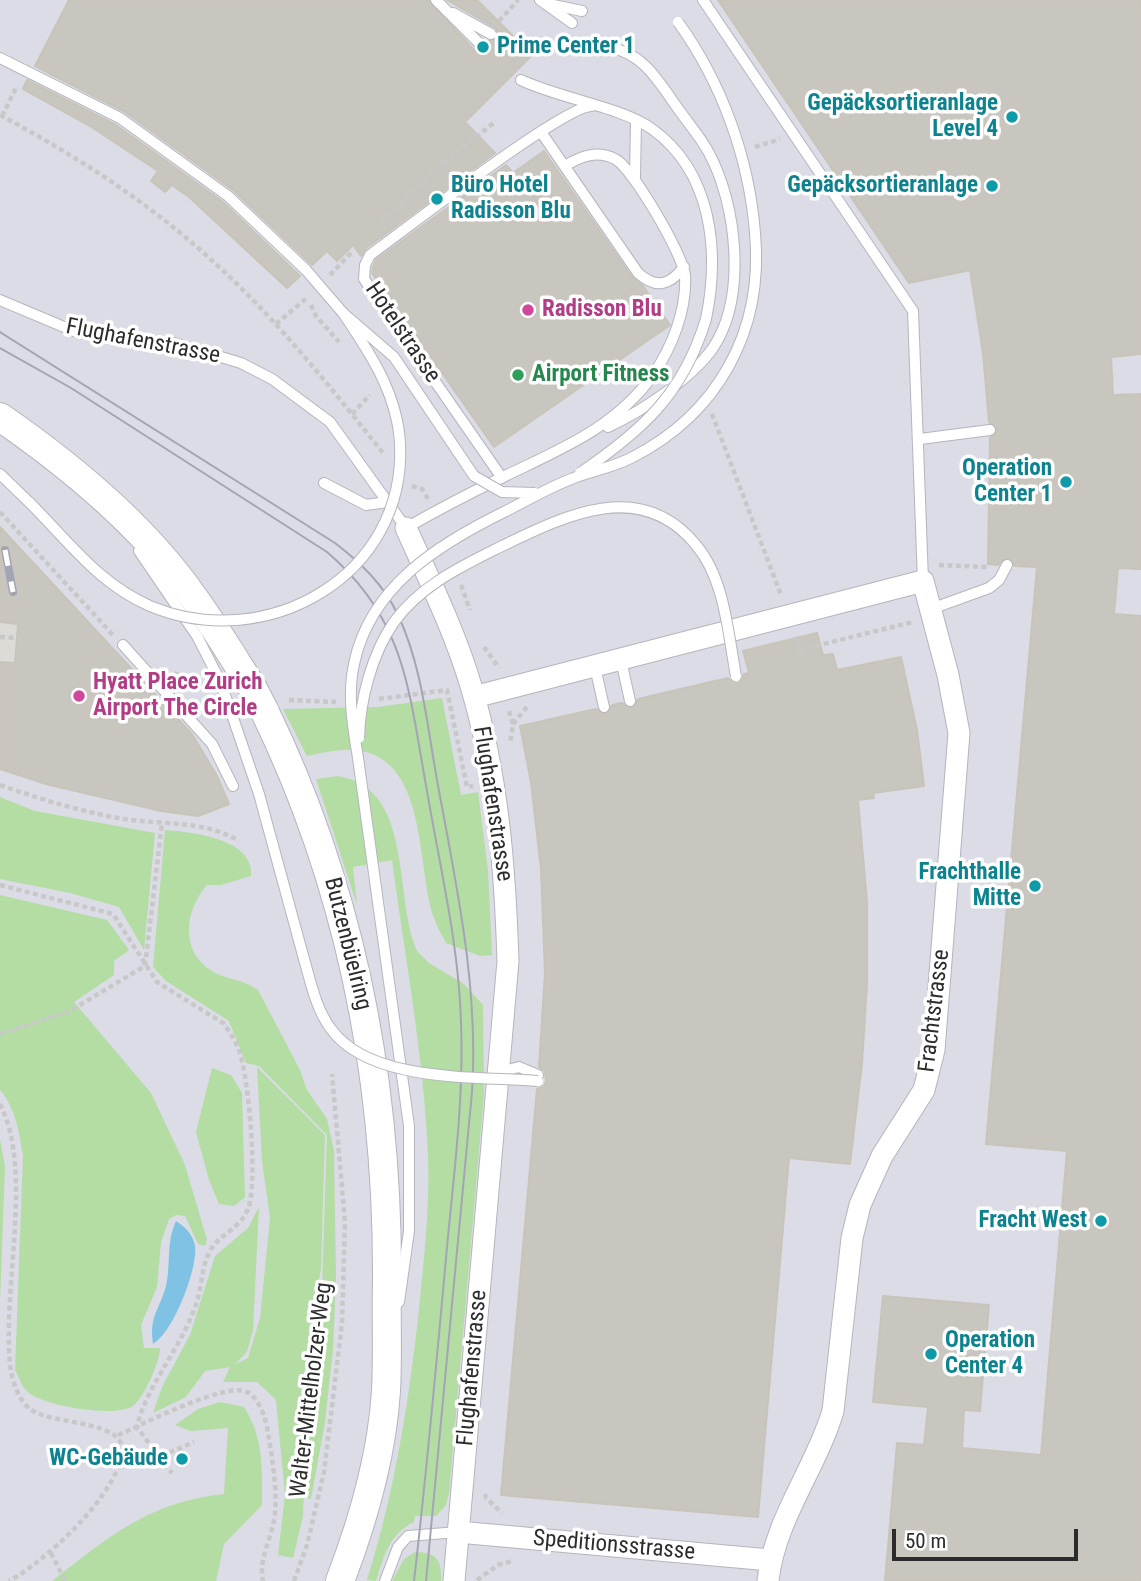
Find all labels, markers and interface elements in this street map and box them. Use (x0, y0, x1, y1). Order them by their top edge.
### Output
place label: Prime Center 1 (497, 33, 635, 61)
marker: Prime Center 1 (475, 39, 491, 55)
place label: Gepäcksortieranlage Level 4 (807, 90, 998, 144)
marker: Gepäcksortieranlage Level 4 (1004, 109, 1020, 125)
place label: Büro Hotel Radisson Blu (451, 172, 571, 226)
place label: Gepäcksortieranlage (787, 172, 978, 200)
marker: Gepäcksortieranlage (984, 178, 1000, 194)
marker: Büro Hotel Radisson Blu (429, 191, 445, 207)
street label: Hotelstrasse (358, 277, 446, 389)
place label: Radisson Blu (542, 296, 662, 324)
marker: Radisson Blu (520, 302, 536, 318)
street label: Flughafenstrasse (64, 314, 222, 370)
place label: Airport Fitness (532, 361, 670, 389)
marker: Airport Fitness (510, 367, 526, 383)
place label: Operation Center 1 (962, 455, 1052, 509)
marker: Operation Center 1 (1058, 474, 1074, 490)
place label: Hyatt Place Zurich Airport The Circle (93, 669, 263, 723)
marker: Hyatt Place Zurich Airport The Circle (71, 688, 87, 704)
street label: Flughafenstrasse (466, 725, 518, 883)
place label: Frachthalle Mitte (919, 859, 1021, 913)
street label: Butzenbüelring (317, 875, 377, 1013)
marker: Frachthalle Mitte (1027, 878, 1043, 894)
street label: Frachtstrasse (914, 948, 956, 1074)
place label: Fracht West (979, 1207, 1087, 1235)
marker: Fracht West (1093, 1213, 1109, 1229)
street label: Walter-Mittelholzer-Weg (285, 1281, 339, 1499)
street label: Flughafenstrasse (452, 1289, 494, 1447)
place label: Operation Center 4 (945, 1327, 1035, 1381)
marker: Operation Center 4 (923, 1346, 939, 1362)
place label: WC-Gebäude (49, 1445, 168, 1473)
marker: WC-Gebäude (174, 1451, 190, 1467)
scale bar (896, 1514, 1082, 1558)
street label: Speditionsstrasse (532, 1525, 696, 1567)
text: 50 m (905, 1529, 946, 1553)

